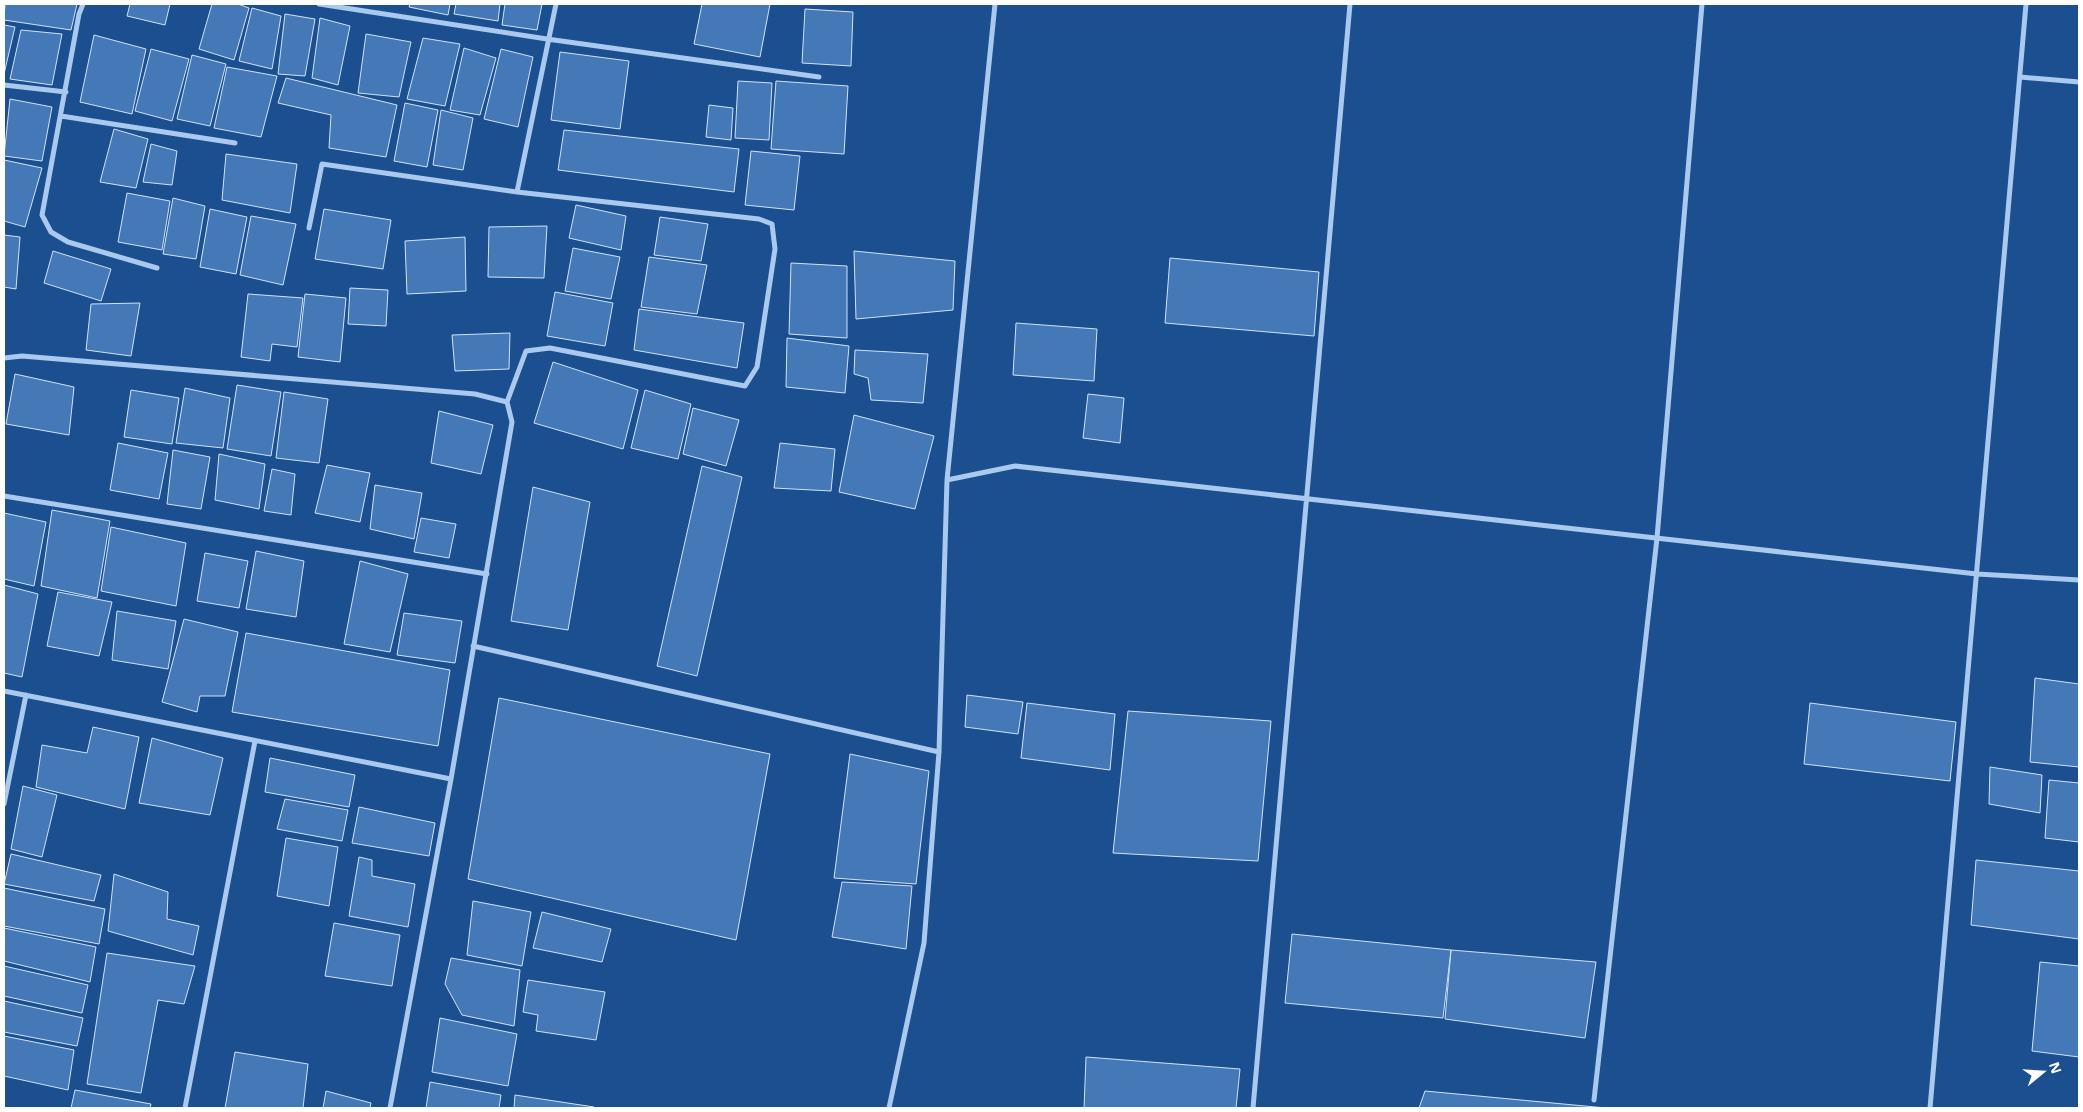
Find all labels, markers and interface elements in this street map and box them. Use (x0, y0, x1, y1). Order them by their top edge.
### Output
north arrow (2018, 1047, 2068, 1097)
text: N (2045, 1059, 2067, 1076)

